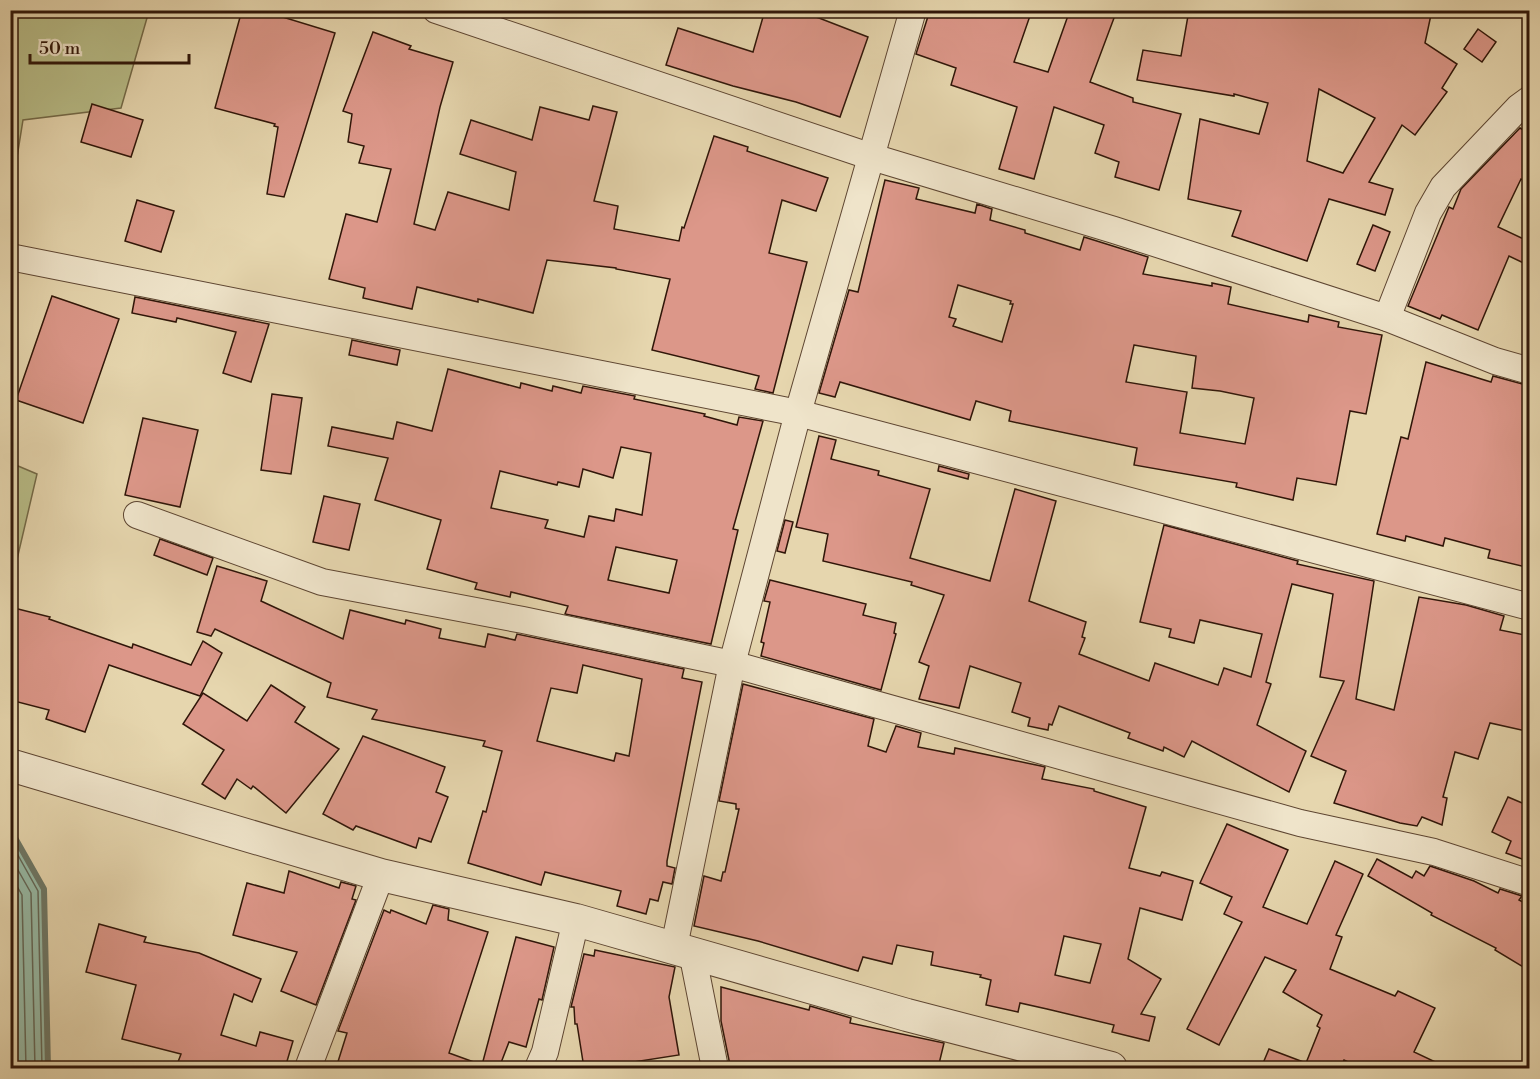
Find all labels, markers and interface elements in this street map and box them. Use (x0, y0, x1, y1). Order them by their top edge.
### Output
scale bar (30, 27, 189, 65)
text: 50 m (39, 37, 81, 60)

